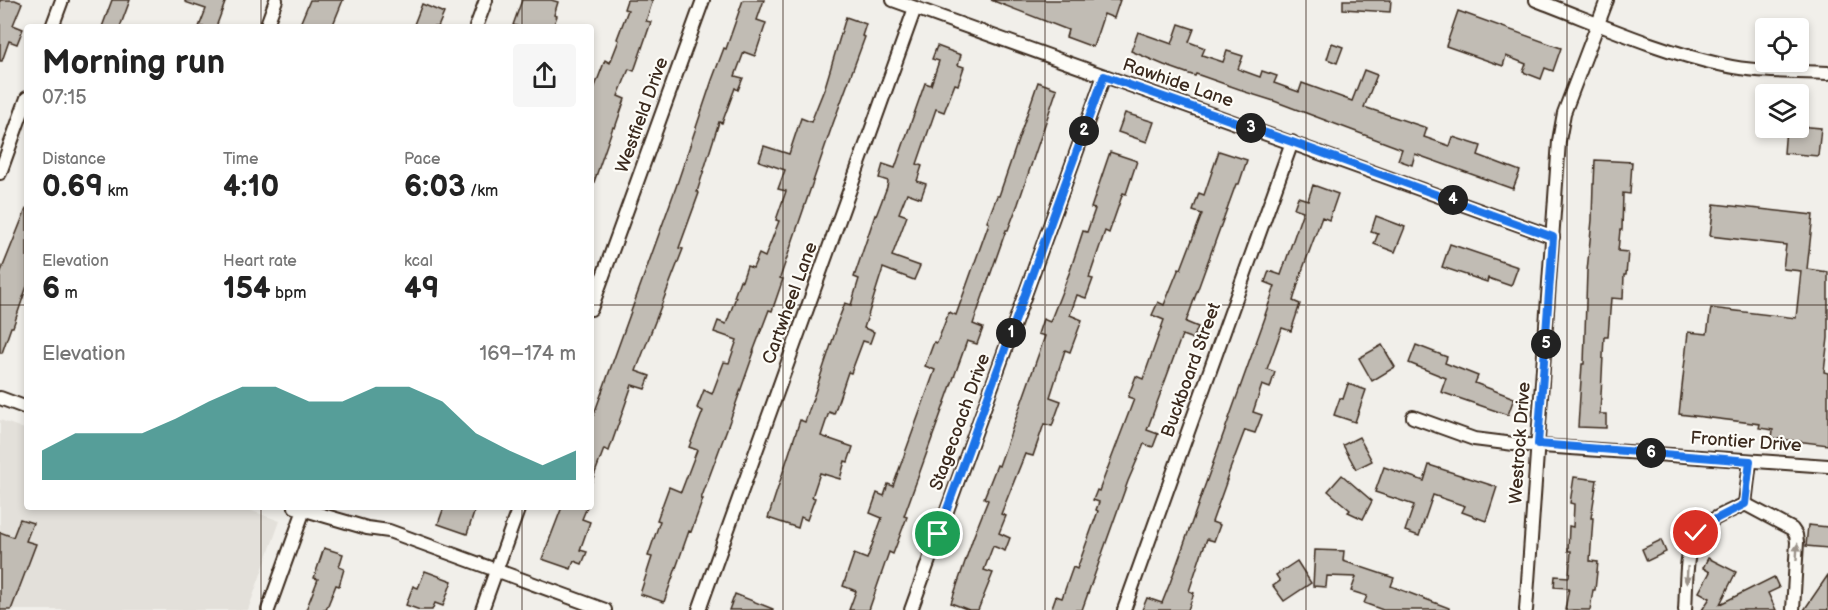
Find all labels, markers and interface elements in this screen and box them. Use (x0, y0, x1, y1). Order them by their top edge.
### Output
map controls (1755, 18, 1809, 138)
button: locate (1755, 18, 1809, 72)
text: Morning run (42, 43, 225, 83)
button: share (513, 44, 576, 107)
street label: Westfield Drive (611, 54, 673, 176)
street label: Rawhide Lane (1120, 54, 1237, 112)
button: layers (1755, 84, 1809, 138)
text: 07:15 (42, 86, 87, 110)
pin: 3 (1236, 113, 1266, 143)
pin: 2 (1069, 116, 1099, 146)
text: 3 (1246, 118, 1256, 137)
text: 2 (1079, 121, 1089, 140)
text: Distance (42, 150, 106, 169)
text: Time (223, 150, 258, 169)
text: Pace (404, 150, 440, 169)
text: 0.69 (42, 169, 103, 205)
text: 4:10 (223, 169, 279, 205)
text: 6:03 (404, 169, 466, 205)
text: km (103, 182, 128, 201)
text: /km (466, 182, 498, 201)
pin: 4 (1438, 185, 1468, 215)
text: 4 (1448, 190, 1458, 209)
street label: Cartwheel Lane (758, 239, 822, 367)
text: Elevation (42, 252, 109, 271)
text: Heart rate (223, 252, 297, 271)
text: kcal (404, 252, 433, 271)
text: 6 (42, 271, 60, 307)
text: 154 (223, 271, 271, 307)
text: 49 (404, 271, 439, 307)
text: m (60, 284, 78, 303)
text: bpm (271, 284, 306, 303)
street label: Buckboard Street (1157, 299, 1225, 440)
pin: 1 (996, 318, 1026, 348)
text: 1 (1008, 323, 1014, 342)
pin: 5 (1531, 329, 1561, 359)
text: 5 (1541, 334, 1551, 353)
text: Elevation (42, 342, 125, 366)
text: 169–174 m (480, 342, 576, 366)
street label: Stagecoach Drive (926, 351, 995, 493)
street label: Westrock Drive (1505, 381, 1535, 505)
street label: Frontier Drive (1690, 428, 1803, 456)
pin: 6 (1636, 438, 1666, 468)
text: 6 (1646, 443, 1656, 462)
pin (1670, 507, 1721, 558)
pin (912, 508, 963, 559)
icon: check (1679, 516, 1712, 549)
icon: arrive (921, 517, 954, 550)
one-way arrow (1792, 542, 1801, 561)
one-way arrow (1683, 565, 1692, 584)

